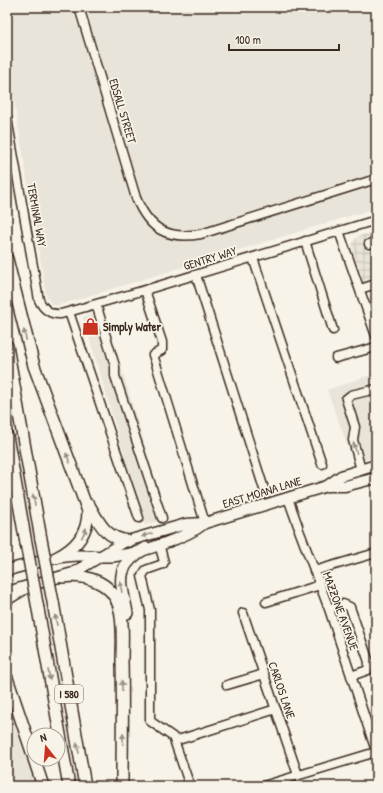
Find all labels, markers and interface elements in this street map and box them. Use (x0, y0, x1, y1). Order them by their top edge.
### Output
scale bar (229, 26, 339, 52)
text: 100 m (235, 31, 261, 48)
street label: EDSALL STREET (105, 77, 141, 146)
street label: TERMINAL WAY (23, 182, 51, 249)
street label: GENTRY WAY (181, 242, 240, 274)
shop icon: Simply Water (80, 316, 100, 336)
place label: Simply Water (103, 318, 162, 336)
one-way arrow (22, 329, 28, 341)
one-way arrow (352, 442, 358, 454)
one-way arrow (65, 452, 71, 463)
street label: EAST MOANA LANE (220, 472, 304, 512)
one-way arrow (31, 494, 37, 506)
one-way arrow (81, 527, 87, 538)
one-way arrow (141, 532, 153, 538)
street label: MAZZONE AVENUE (319, 569, 363, 653)
one-way arrow (118, 581, 124, 593)
one-way arrow (52, 614, 58, 626)
street label: CARLOS LANE (264, 659, 300, 721)
one-way arrow (47, 669, 53, 681)
one-way arrow (119, 680, 126, 692)
road number: I 580 (55, 685, 83, 703)
north arrow (26, 727, 66, 767)
text: N (38, 730, 48, 745)
one-way arrow (119, 733, 126, 745)
one-way arrow (75, 741, 81, 754)

